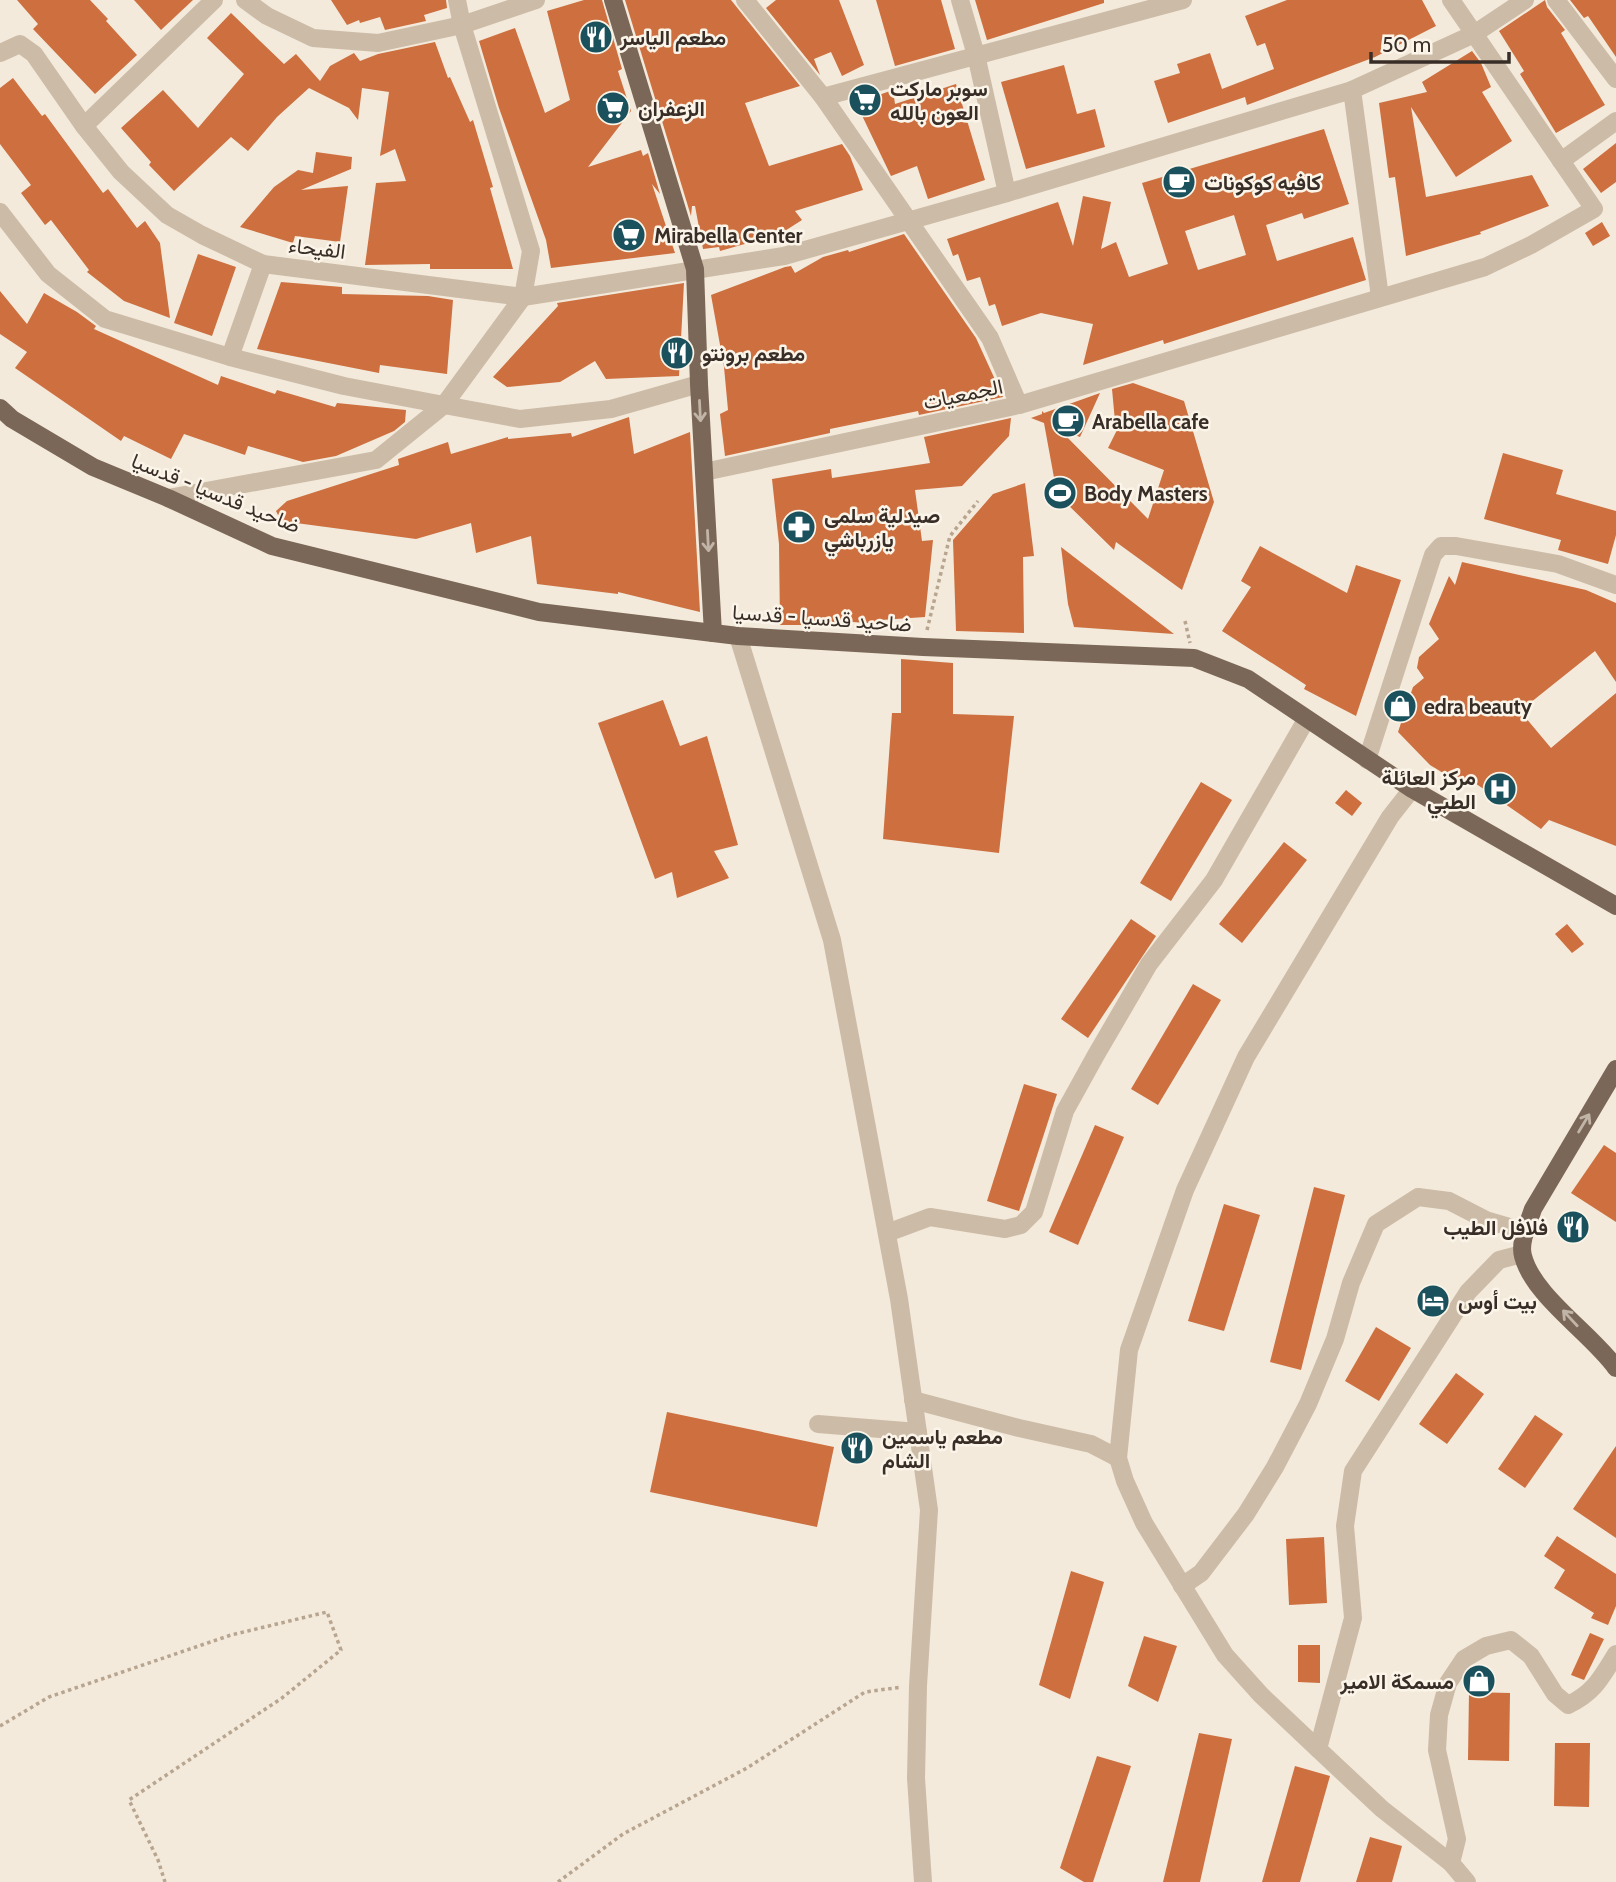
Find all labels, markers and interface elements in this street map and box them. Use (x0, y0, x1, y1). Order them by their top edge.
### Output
restaurant icon: مطعم الياسر (577, 18, 615, 56)
scale bar (1371, 21, 1509, 65)
place label: مطعم الياسر (619, 25, 726, 52)
text: 50 m (1382, 32, 1431, 57)
place label: سوبر ماركت العون بالله (890, 76, 988, 126)
supermarket icon: سوبر ماركت العون بالله (846, 81, 884, 119)
supermarket icon: الزعفران (594, 89, 632, 127)
place label: الزعفران (638, 96, 705, 122)
cafe icon: كافيه كوكونات (1160, 163, 1198, 201)
place label: كافيه كوكونات (1204, 170, 1321, 196)
supermarket icon: Mirabella Center (610, 216, 648, 254)
place label: Mirabella Center (654, 223, 803, 248)
street label: الفيحاء (287, 232, 347, 264)
restaurant icon: مطعم برونتو (658, 334, 696, 372)
place label: مطعم برونتو (702, 341, 805, 368)
street label: الجمعيات (921, 373, 1005, 415)
one-way arrow (694, 399, 707, 422)
cafe icon: Arabella cafe (1049, 402, 1087, 440)
place label: Arabella cafe (1092, 409, 1209, 434)
street label: ضاحيد قدسيا - قدسيا (128, 448, 304, 538)
sports icon: Body Masters (1041, 474, 1079, 512)
place label: Body Masters (1084, 481, 1208, 506)
place label: صيدلية سلمى يازرباشي (824, 503, 940, 557)
pharmacy icon: صيدلية سلمى يازرباشي (780, 508, 818, 546)
one-way arrow (702, 529, 715, 551)
street label: ضاحيد قدسيا - قدسيا (731, 599, 913, 637)
shop icon: edra beauty (1381, 687, 1419, 725)
place label: edra beauty (1424, 694, 1533, 719)
place label: مركز العائلة الطبي (1382, 765, 1476, 819)
hospital icon: مركز العائلة الطبي (1481, 770, 1519, 808)
one-way arrow (1577, 1114, 1591, 1134)
restaurant icon: فلافل الطيب (1554, 1208, 1592, 1246)
place label: فلافل الطيب (1443, 1215, 1548, 1240)
hotel icon: بيت أوس (1414, 1282, 1452, 1320)
place label: بيت أوس (1458, 1289, 1537, 1315)
one-way arrow (1561, 1310, 1578, 1327)
place label: مطعم ياسمين الشام (882, 1424, 1003, 1475)
restaurant icon: مطعم ياسمين الشام (838, 1429, 876, 1467)
shop icon: مسمكة الامير (1460, 1662, 1498, 1700)
place label: مسمكة الامير (1339, 1669, 1454, 1695)

